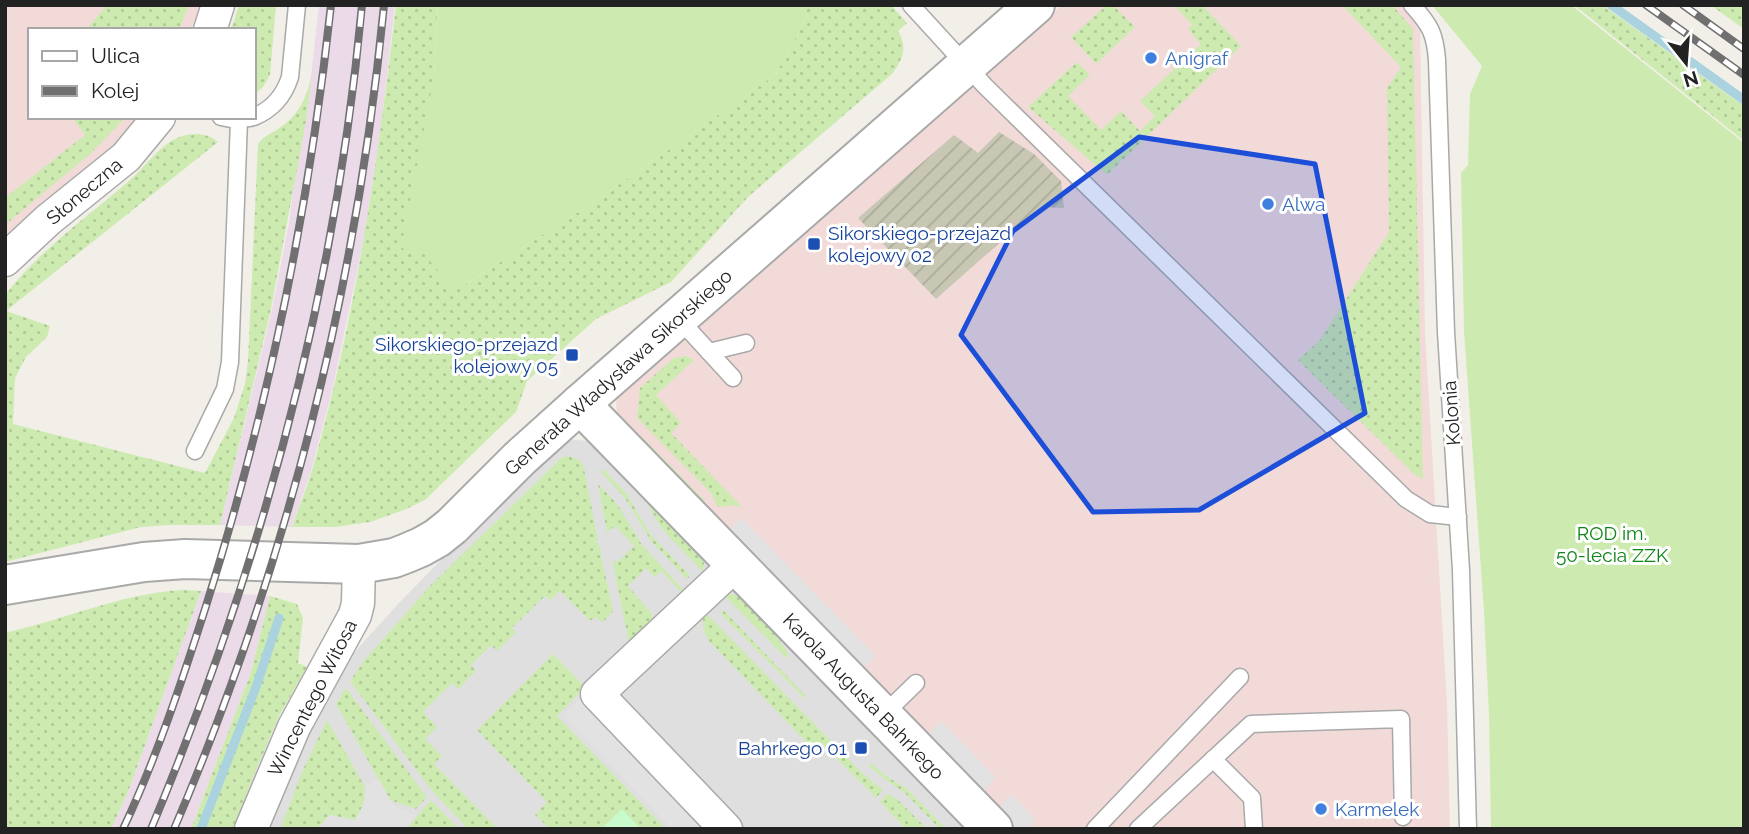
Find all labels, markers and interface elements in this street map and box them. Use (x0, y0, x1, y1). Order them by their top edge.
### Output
legend (28, 28, 256, 119)
north arrow (1651, 28, 1721, 98)
text: Ulica (91, 43, 140, 68)
place label: Anigraf (1165, 47, 1229, 69)
marker: Anigraf (1143, 50, 1159, 66)
text: N (1681, 67, 1701, 92)
text: Kolej (91, 78, 139, 103)
street label: Słoneczna (42, 153, 126, 229)
place label: Alwa (1282, 193, 1325, 215)
marker: Alwa (1260, 196, 1276, 212)
place label: Sikorskiego-przejazd kolejowy 02 (828, 222, 1011, 266)
marker: Sikorskiego-przejazd kolejowy 02 (806, 236, 822, 252)
street label: Generała Władysława Sikorskiego (500, 264, 736, 480)
place label: Sikorskiego-przejazd kolejowy 05 (375, 333, 558, 377)
marker: Sikorskiego-przejazd kolejowy 05 (564, 347, 580, 363)
street label: Kolonia (1438, 380, 1464, 446)
park label: ROD im. 50-lecia ZZK (1556, 522, 1669, 566)
street label: Karola Augusta Bahrkego (779, 608, 949, 784)
street label: Wincentego Witosa (263, 616, 361, 780)
place label: Bahrkego 01 (738, 737, 847, 759)
marker: Bahrkego 01 (853, 740, 869, 756)
place label: Karmelek (1335, 798, 1419, 820)
marker: Karmelek (1313, 801, 1329, 817)

